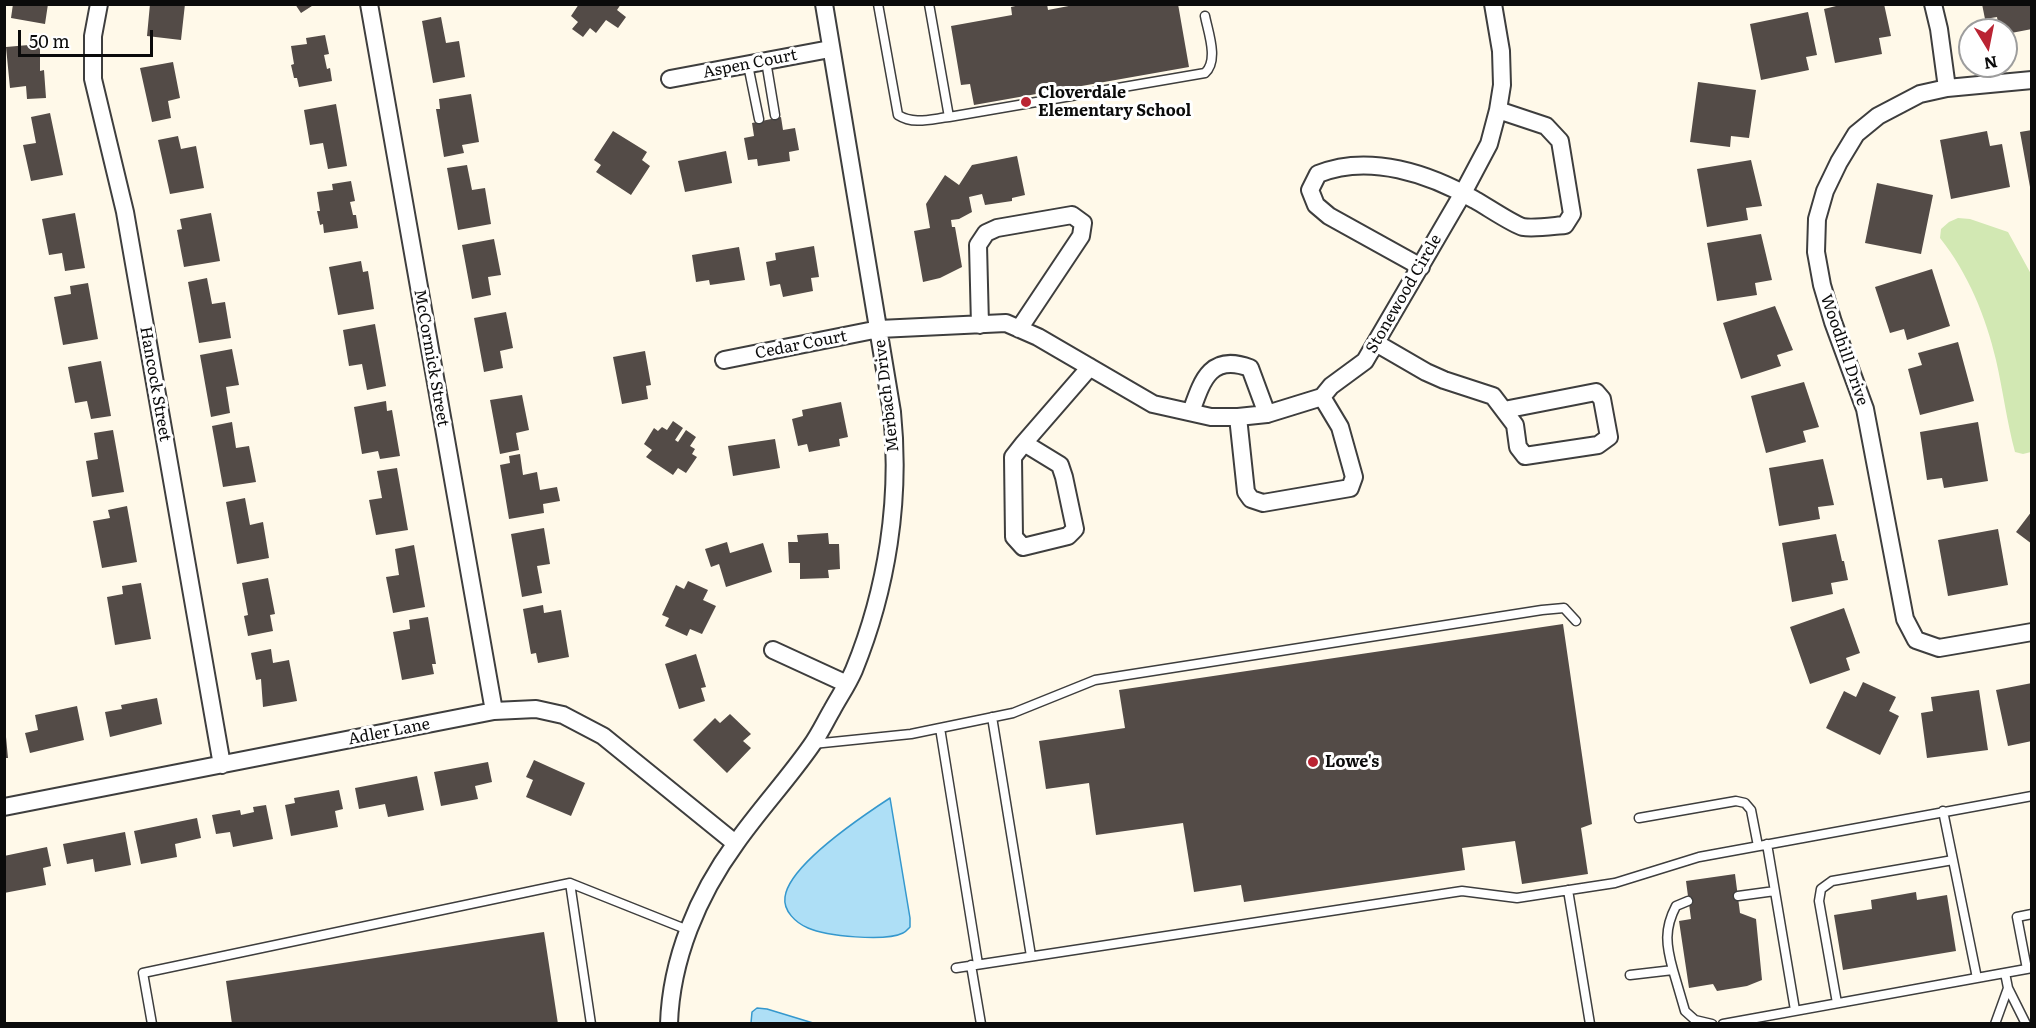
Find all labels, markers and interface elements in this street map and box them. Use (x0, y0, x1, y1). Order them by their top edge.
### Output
scale bar (21, 18, 156, 56)
north arrow (1958, 18, 2018, 78)
text: 50 m (29, 27, 70, 54)
street label: Aspen Court (701, 45, 799, 83)
text: N (1982, 51, 1999, 77)
place label: Cloverdale Elementary School (1038, 83, 1191, 121)
marker: Cloverdale Elementary School (1019, 95, 1033, 109)
street label: Stonewood Circle (1362, 231, 1446, 357)
street label: McCormick Street (409, 288, 453, 428)
street label: Woodhill Drive (1816, 292, 1872, 408)
street label: Hancock Street (135, 325, 175, 443)
street label: Cedar Court (753, 327, 849, 363)
street label: Merbach Drive (871, 339, 903, 453)
street label: Adler Lane (346, 715, 432, 749)
place label: Lowe's (1325, 752, 1379, 772)
marker: Lowe's (1306, 755, 1320, 769)

